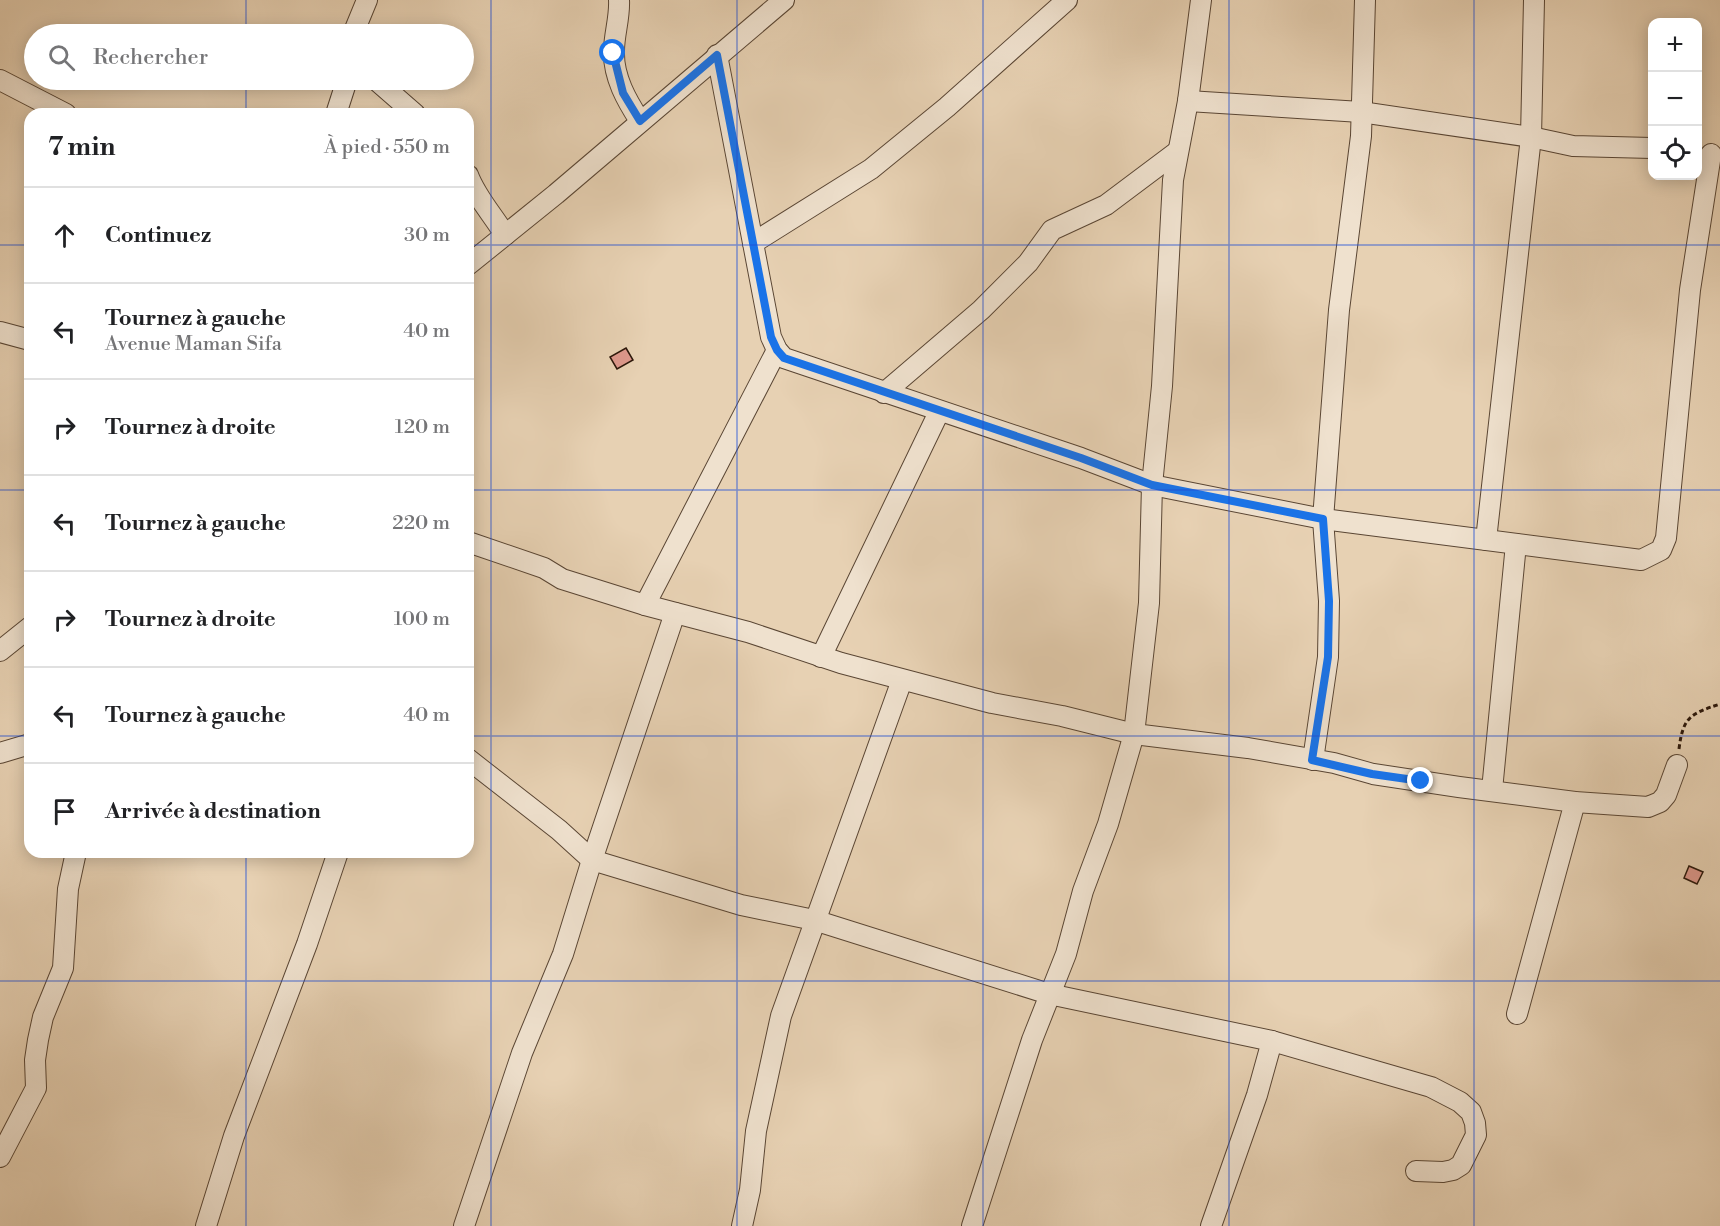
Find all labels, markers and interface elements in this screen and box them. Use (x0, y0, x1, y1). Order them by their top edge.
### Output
map controls (1648, 18, 1702, 180)
button: + (1648, 18, 1702, 72)
search box (24, 24, 474, 90)
route start (599, 39, 625, 65)
icon: search (45, 41, 78, 74)
text: Rechercher (93, 44, 208, 71)
button: − (1648, 72, 1702, 126)
button: locate (1648, 126, 1702, 180)
text: 7 min (48, 131, 115, 163)
text: À pied · 550 m (324, 135, 450, 160)
icon: ahead (48, 219, 81, 252)
text: Continuez (105, 222, 211, 249)
text: 30 m (404, 223, 450, 248)
text: Tournez à gauche (105, 305, 286, 332)
icon: left (48, 315, 81, 348)
text: 40 m (403, 319, 450, 344)
text: Avenue Maman Sifa (105, 332, 282, 357)
icon: right (48, 411, 81, 444)
text: Tournez à droite (105, 414, 276, 441)
text: 120 m (395, 415, 450, 440)
icon: left (48, 507, 81, 540)
text: Tournez à gauche (105, 510, 286, 537)
text: 220 m (392, 511, 450, 536)
icon: right (48, 603, 81, 636)
text: Tournez à droite (105, 606, 276, 633)
text: 100 m (394, 607, 450, 632)
icon: left (48, 699, 81, 732)
text: Tournez à gauche (105, 702, 286, 729)
text: 40 m (403, 703, 450, 728)
route end (1407, 767, 1433, 793)
icon: arrive (48, 795, 81, 828)
text: Arrivée à destination (105, 798, 321, 825)

